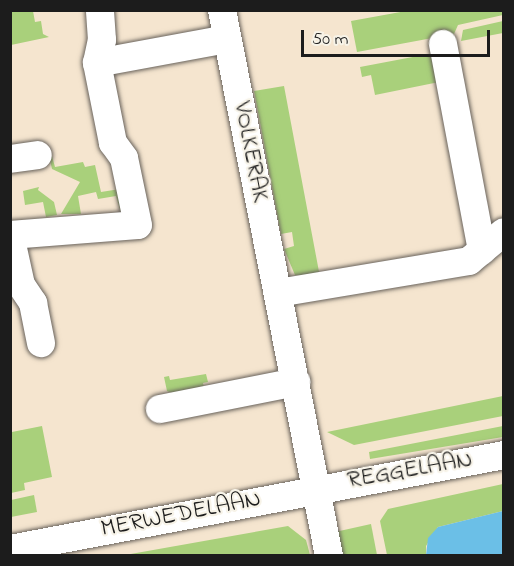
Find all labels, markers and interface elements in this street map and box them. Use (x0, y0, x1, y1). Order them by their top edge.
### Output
scale bar (304, 18, 493, 56)
text: 50 m (312, 27, 349, 53)
street label: VOLKERAK (226, 99, 274, 205)
street label: REGGELAAN (345, 446, 475, 496)
street label: MERWEDELAAN (99, 485, 263, 545)

